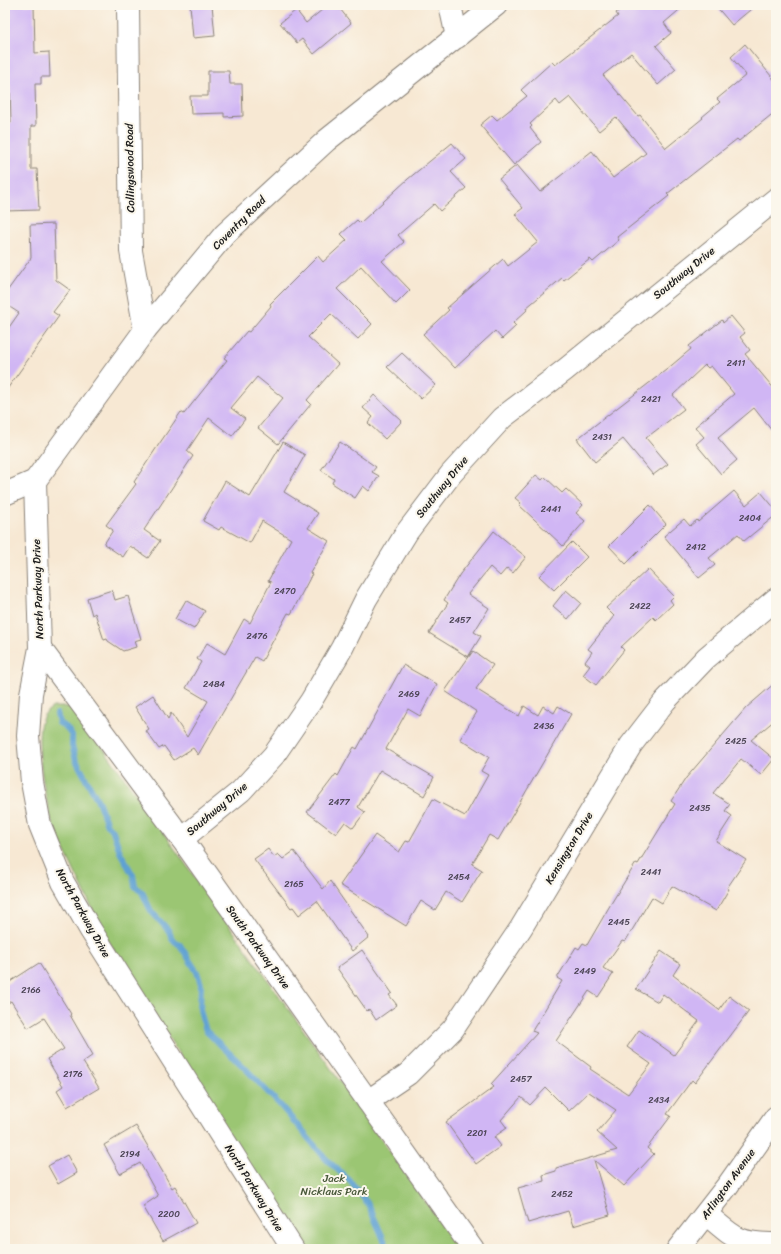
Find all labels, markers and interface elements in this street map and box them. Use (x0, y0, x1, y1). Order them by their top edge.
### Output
street label: Collingswood Road (120, 122, 140, 213)
street label: Coventry Road (207, 191, 271, 255)
street label: Southway Drive (649, 242, 720, 304)
house number: 2411 (727, 355, 745, 371)
house number: 2421 (641, 391, 661, 407)
house number: 2431 (592, 429, 612, 445)
street label: Southway Drive (411, 451, 473, 522)
house number: 2441 (541, 501, 561, 517)
house number: 2404 (739, 510, 761, 526)
street label: North Parkway Drive (27, 538, 49, 639)
house number: 2412 (686, 539, 706, 555)
house number: 2470 (274, 583, 296, 599)
house number: 2422 (629, 598, 651, 614)
house number: 2457 (449, 612, 472, 628)
house number: 2476 (246, 628, 268, 644)
house number: 2484 (203, 676, 225, 692)
house number: 2469 (398, 686, 420, 702)
house number: 2436 (534, 718, 554, 734)
house number: 2425 (725, 733, 747, 749)
street label: Southway Drive (182, 777, 252, 841)
house number: 2477 (328, 794, 350, 810)
house number: 2435 (689, 800, 711, 816)
street label: Kensington Drive (540, 808, 598, 888)
house number: 2441 (641, 864, 661, 880)
street label: North Parkway Drive (50, 865, 116, 962)
house number: 2454 (448, 869, 470, 885)
house number: 2165 (284, 876, 304, 892)
street label: South Parkway Drive (221, 901, 296, 994)
house number: 2445 (608, 914, 630, 930)
house number: 2449 (574, 963, 596, 979)
house number: 2166 (21, 982, 41, 998)
house number: 2176 (63, 1066, 83, 1082)
house number: 2457 (510, 1071, 533, 1087)
house number: 2434 (648, 1092, 670, 1108)
house number: 2201 (467, 1125, 487, 1141)
street label: North Parkway Drive (219, 1141, 289, 1236)
street label: Arlington Avenue (695, 1144, 761, 1224)
house number: 2194 (120, 1146, 140, 1162)
park label: Jack Nicklaus Park (300, 1169, 368, 1201)
house number: 2452 (551, 1186, 573, 1202)
house number: 2200 (158, 1206, 180, 1222)

